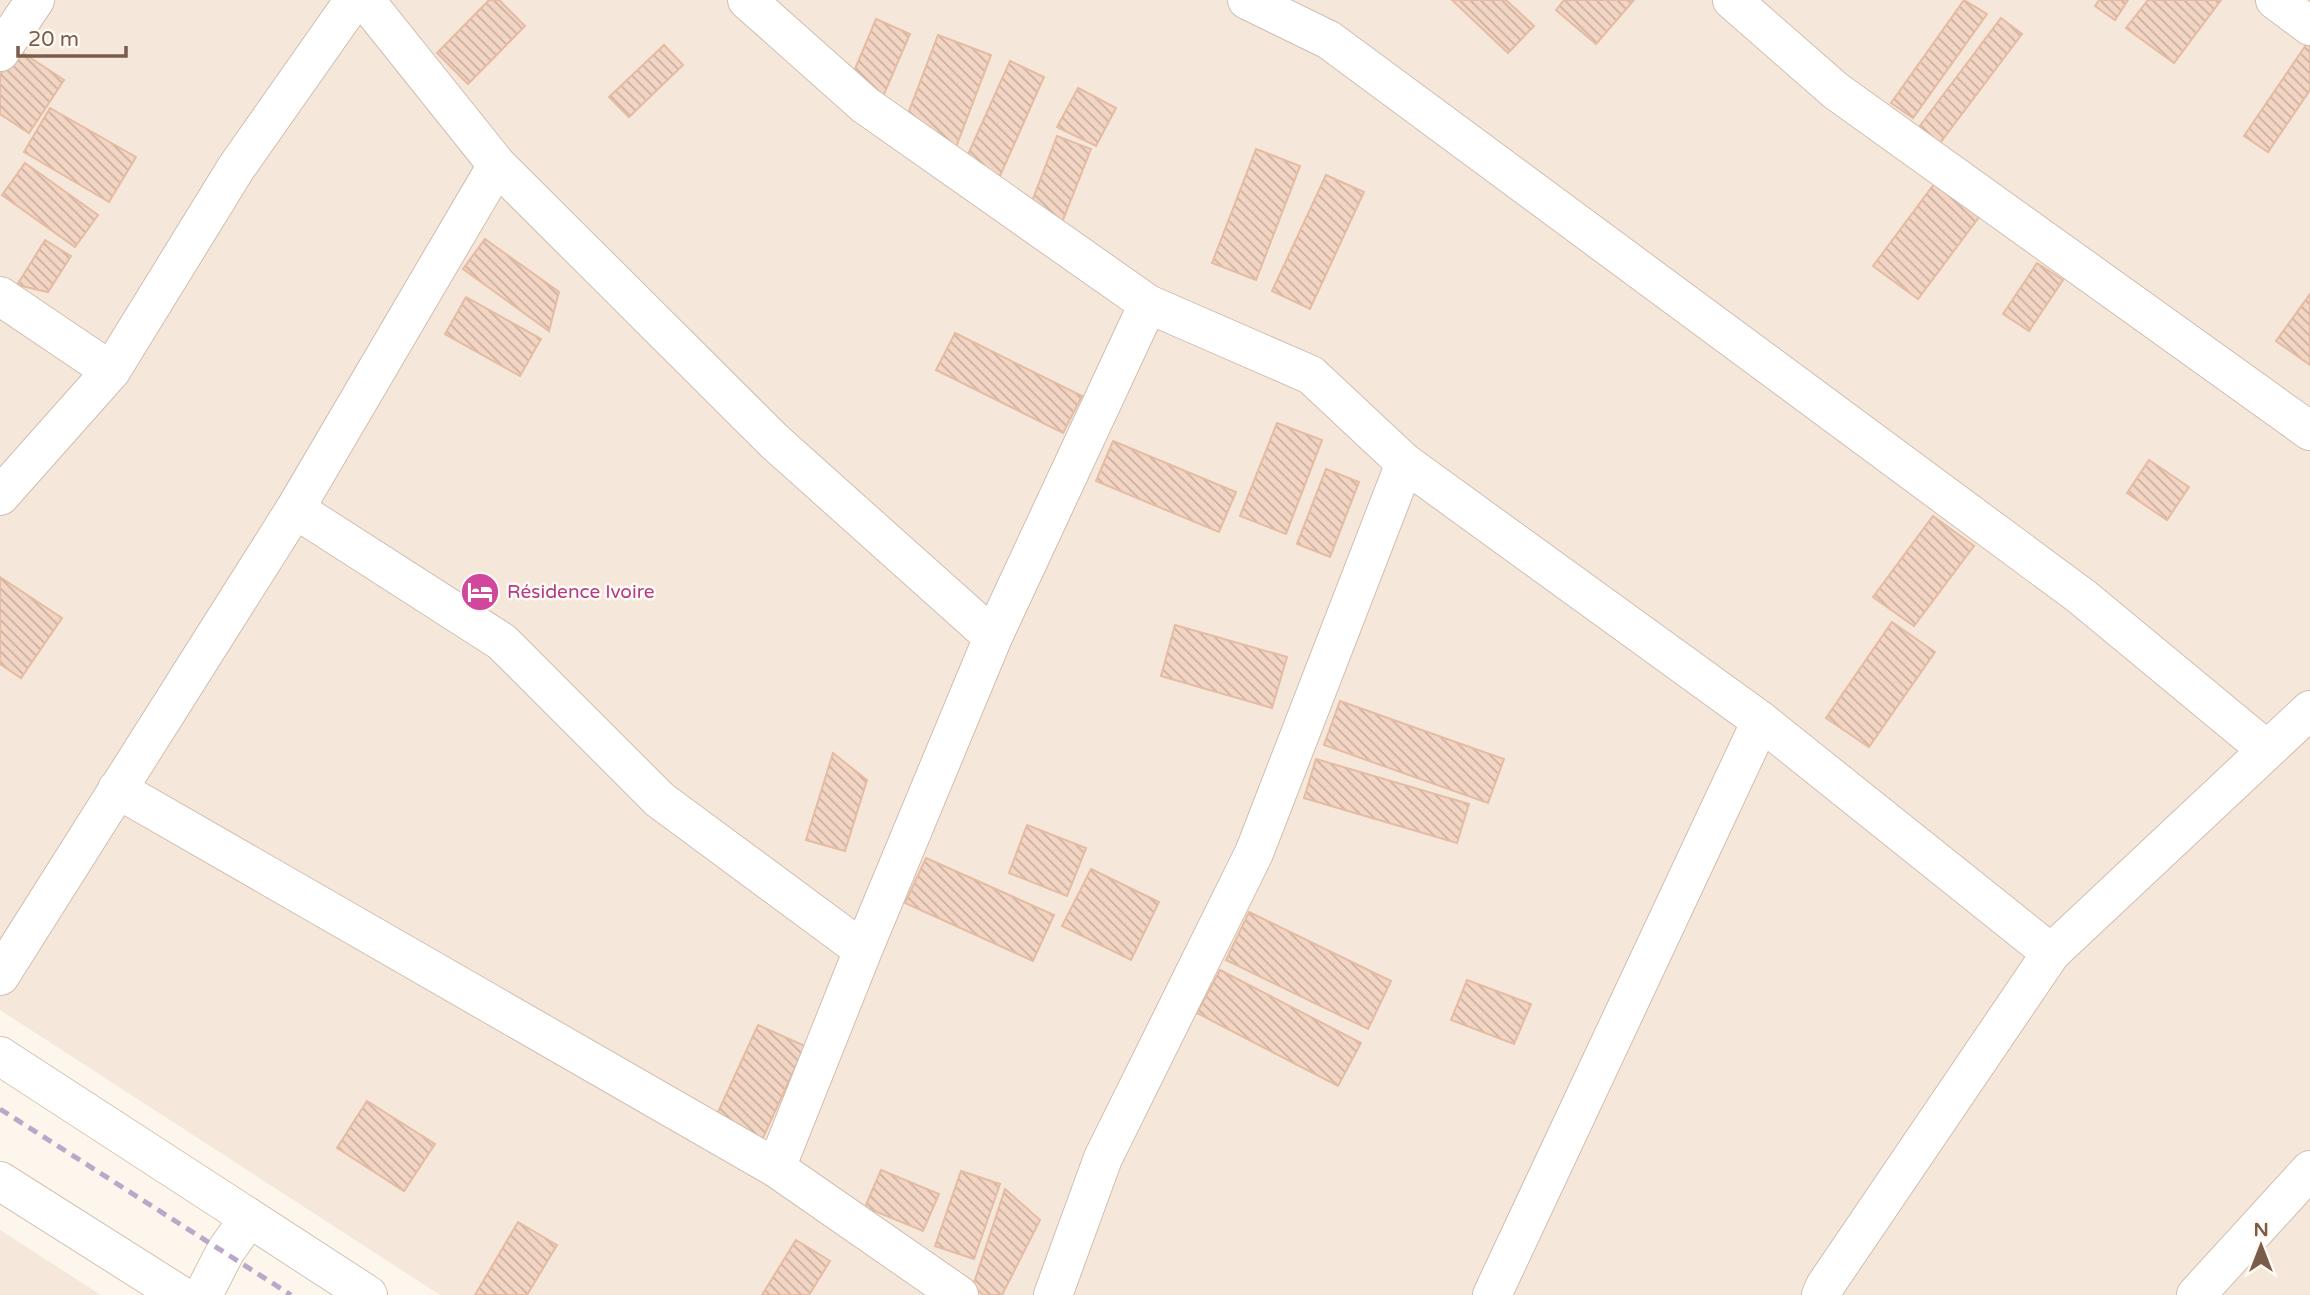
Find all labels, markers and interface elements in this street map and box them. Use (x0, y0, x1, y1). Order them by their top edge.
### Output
scale bar (18, 14, 126, 58)
text: 20 m (28, 27, 79, 52)
hotel icon: Résidence Ivoire (459, 571, 501, 613)
place label: Résidence Ivoire (507, 581, 654, 603)
north arrow (2226, 1211, 2296, 1281)
text: N (2253, 1219, 2269, 1241)

